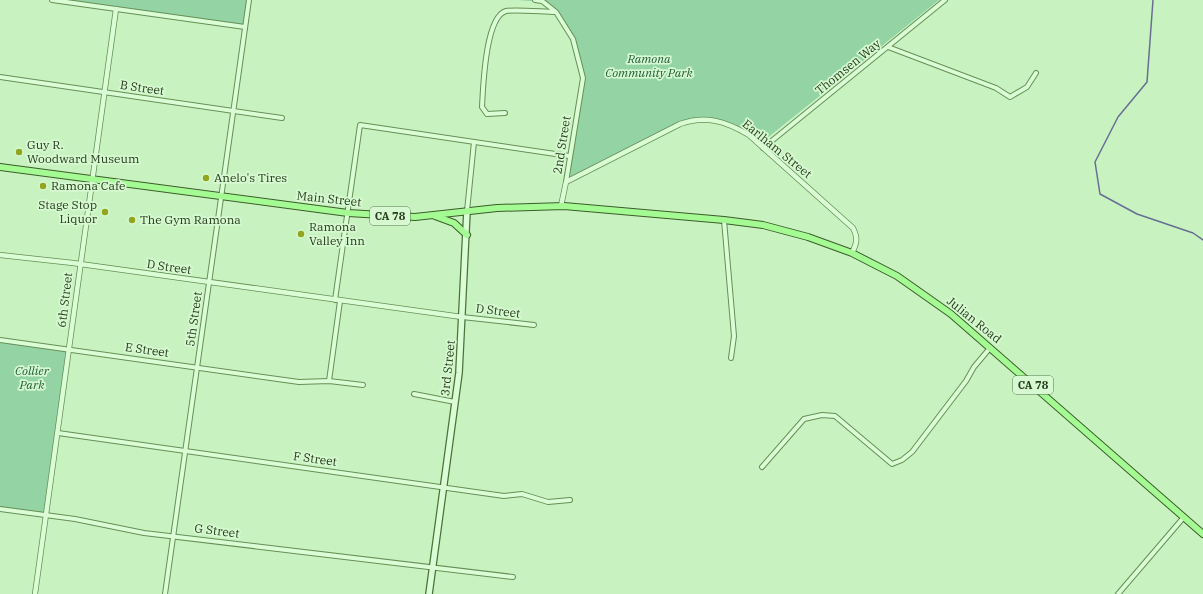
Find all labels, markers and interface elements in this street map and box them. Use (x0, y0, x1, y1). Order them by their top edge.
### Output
street label: Thomsen Way (812, 35, 884, 98)
park label: Ramona Community Park (605, 51, 693, 80)
street label: B Street (119, 77, 165, 98)
street label: 2nd Street (550, 115, 574, 175)
street label: Earlham Street (740, 116, 815, 181)
place label: Guy R. Woodward Museum (27, 137, 140, 166)
marker: Guy R. Woodward Museum (14, 147, 24, 157)
place label: Anelo's Tires (214, 170, 287, 185)
marker: Anelo's Tires (201, 173, 211, 183)
place label: Ramona Cafe (51, 178, 125, 193)
marker: Ramona Cafe (38, 181, 48, 191)
street label: Main Street (296, 188, 362, 209)
place label: Stage Stop Liquor (38, 197, 98, 226)
marker: Stage Stop Liquor (100, 207, 110, 217)
road number: CA 78 (370, 207, 410, 225)
place label: The Gym Ramona (140, 212, 241, 227)
marker: The Gym Ramona (127, 215, 137, 225)
place label: Ramona Valley Inn (309, 219, 365, 248)
marker: Ramona Valley Inn (296, 229, 306, 239)
street label: D Street (146, 256, 192, 277)
street label: 6th Street (54, 272, 75, 328)
street label: 5th Street (182, 290, 205, 347)
street label: Julian Road (944, 293, 1005, 346)
street label: D Street (475, 300, 521, 321)
street label: E Street (124, 339, 170, 360)
street label: 3rd Street (437, 339, 458, 397)
park label: Collier Park (15, 363, 50, 392)
road number: CA 78 (1013, 376, 1053, 394)
street label: F Street (292, 448, 338, 469)
street label: G Street (194, 520, 240, 541)

